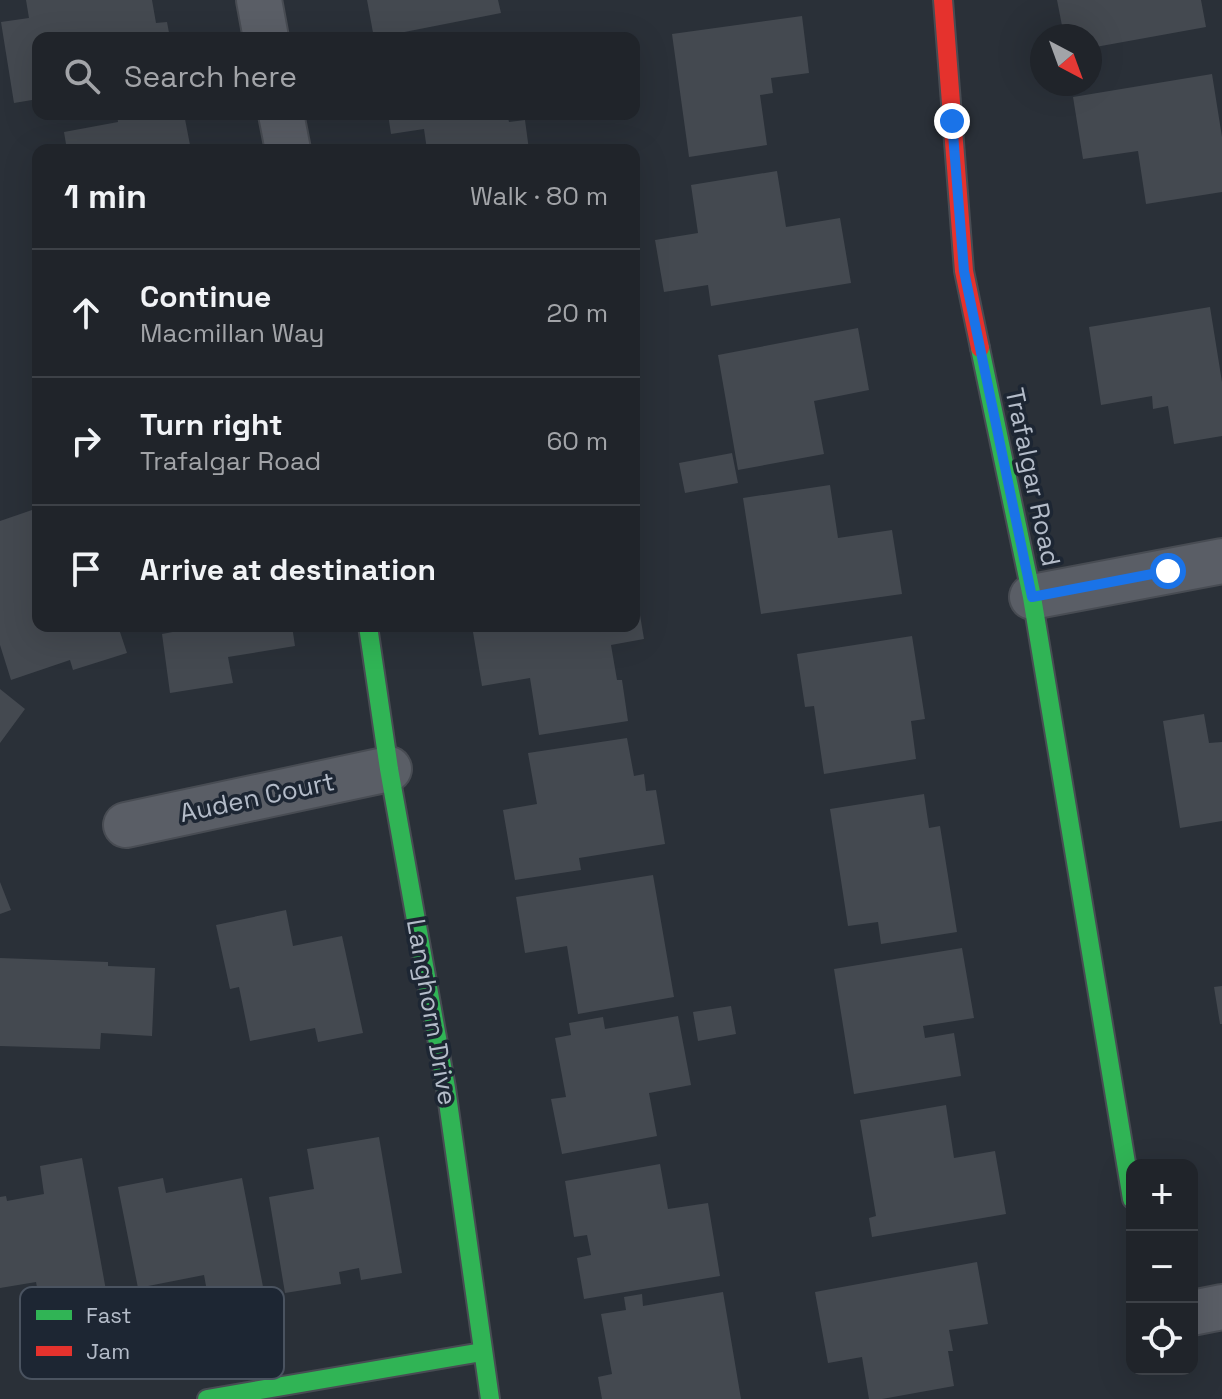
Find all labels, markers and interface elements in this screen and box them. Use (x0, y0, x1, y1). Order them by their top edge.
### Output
north arrow (1030, 24, 1102, 96)
search box (32, 32, 640, 120)
icon: search (60, 54, 104, 98)
text: Search here (124, 57, 297, 96)
route end (934, 103, 970, 139)
text: 1 min (64, 175, 147, 218)
text: Walk · 80 m (470, 179, 608, 213)
text: Continue (140, 277, 271, 316)
icon: ahead (64, 291, 108, 335)
text: 20 m (547, 296, 608, 330)
text: Macmillan Way (140, 316, 325, 350)
street label: Trafalgar Road (998, 385, 1068, 569)
text: Turn right (140, 405, 283, 444)
icon: right (64, 419, 108, 463)
text: 60 m (546, 424, 608, 458)
text: Trafalgar Road (140, 444, 321, 478)
icon: arrive (64, 547, 108, 591)
text: Arrive at destination (140, 550, 436, 589)
route start (1150, 553, 1186, 589)
street label: Auden Court (176, 764, 338, 830)
street label: Langhorn Drive (399, 916, 465, 1108)
map controls (1126, 1159, 1198, 1375)
button: + (1126, 1159, 1198, 1231)
button: − (1126, 1231, 1198, 1303)
legend (20, 1287, 284, 1379)
text: Fast (86, 1301, 132, 1329)
button: locate (1126, 1303, 1198, 1375)
text: Jam (86, 1337, 130, 1365)

